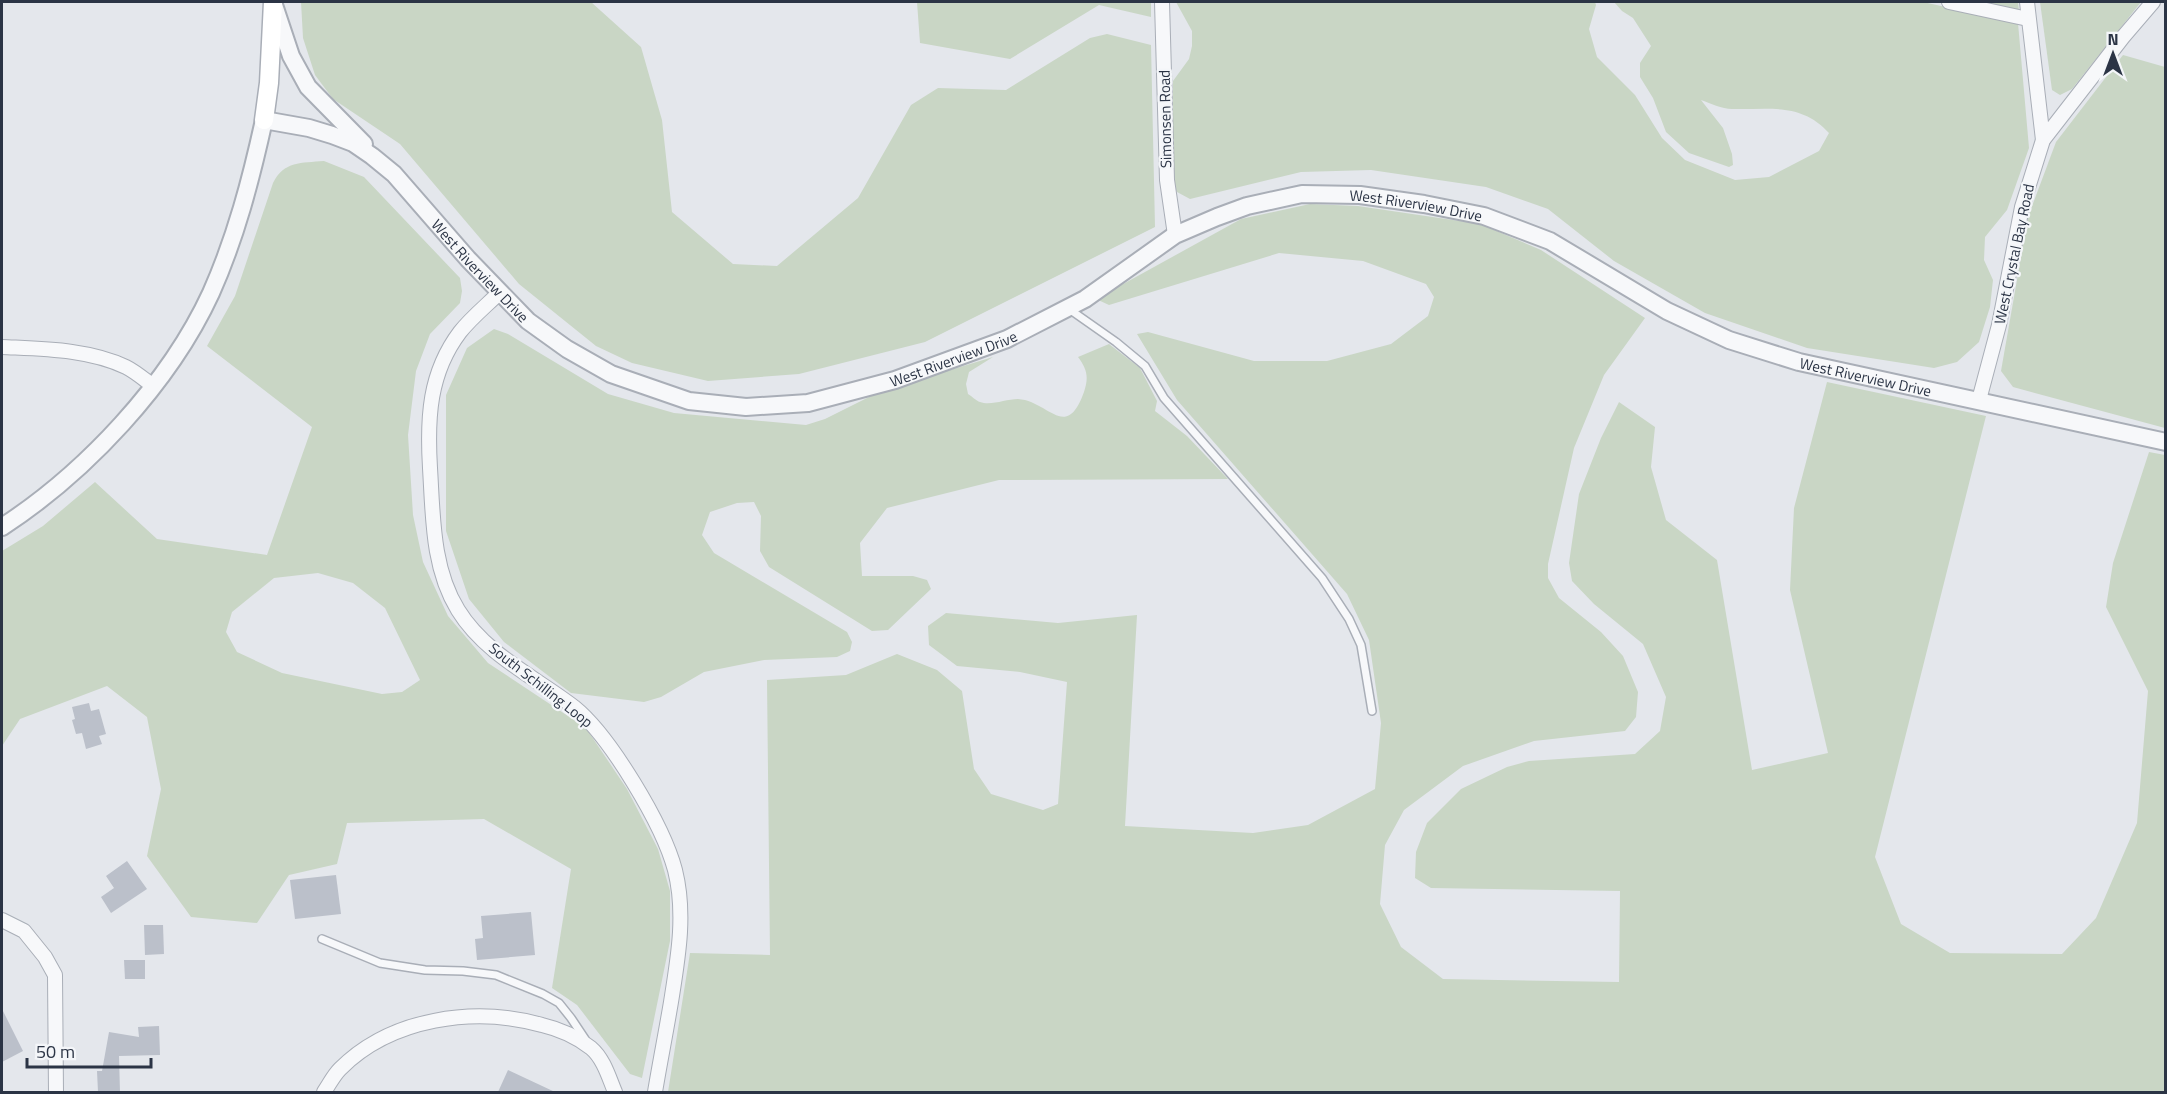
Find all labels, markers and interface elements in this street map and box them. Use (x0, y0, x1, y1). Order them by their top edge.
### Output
north arrow (2083, 24, 2143, 84)
text: N (2107, 27, 2119, 51)
street label: Simonsen Road (1153, 70, 1177, 168)
street label: West Crystal Bay Road (1988, 182, 2040, 326)
street label: West Riverview Drive (1349, 183, 1484, 227)
street label: West Riverview Drive (426, 214, 535, 327)
street label: West Riverview Drive (886, 324, 1021, 393)
street label: West Riverview Drive (1798, 351, 1934, 402)
street label: South Schilling Loop (484, 637, 598, 733)
scale bar (27, 1031, 152, 1069)
text: 50 m (36, 1038, 75, 1065)

